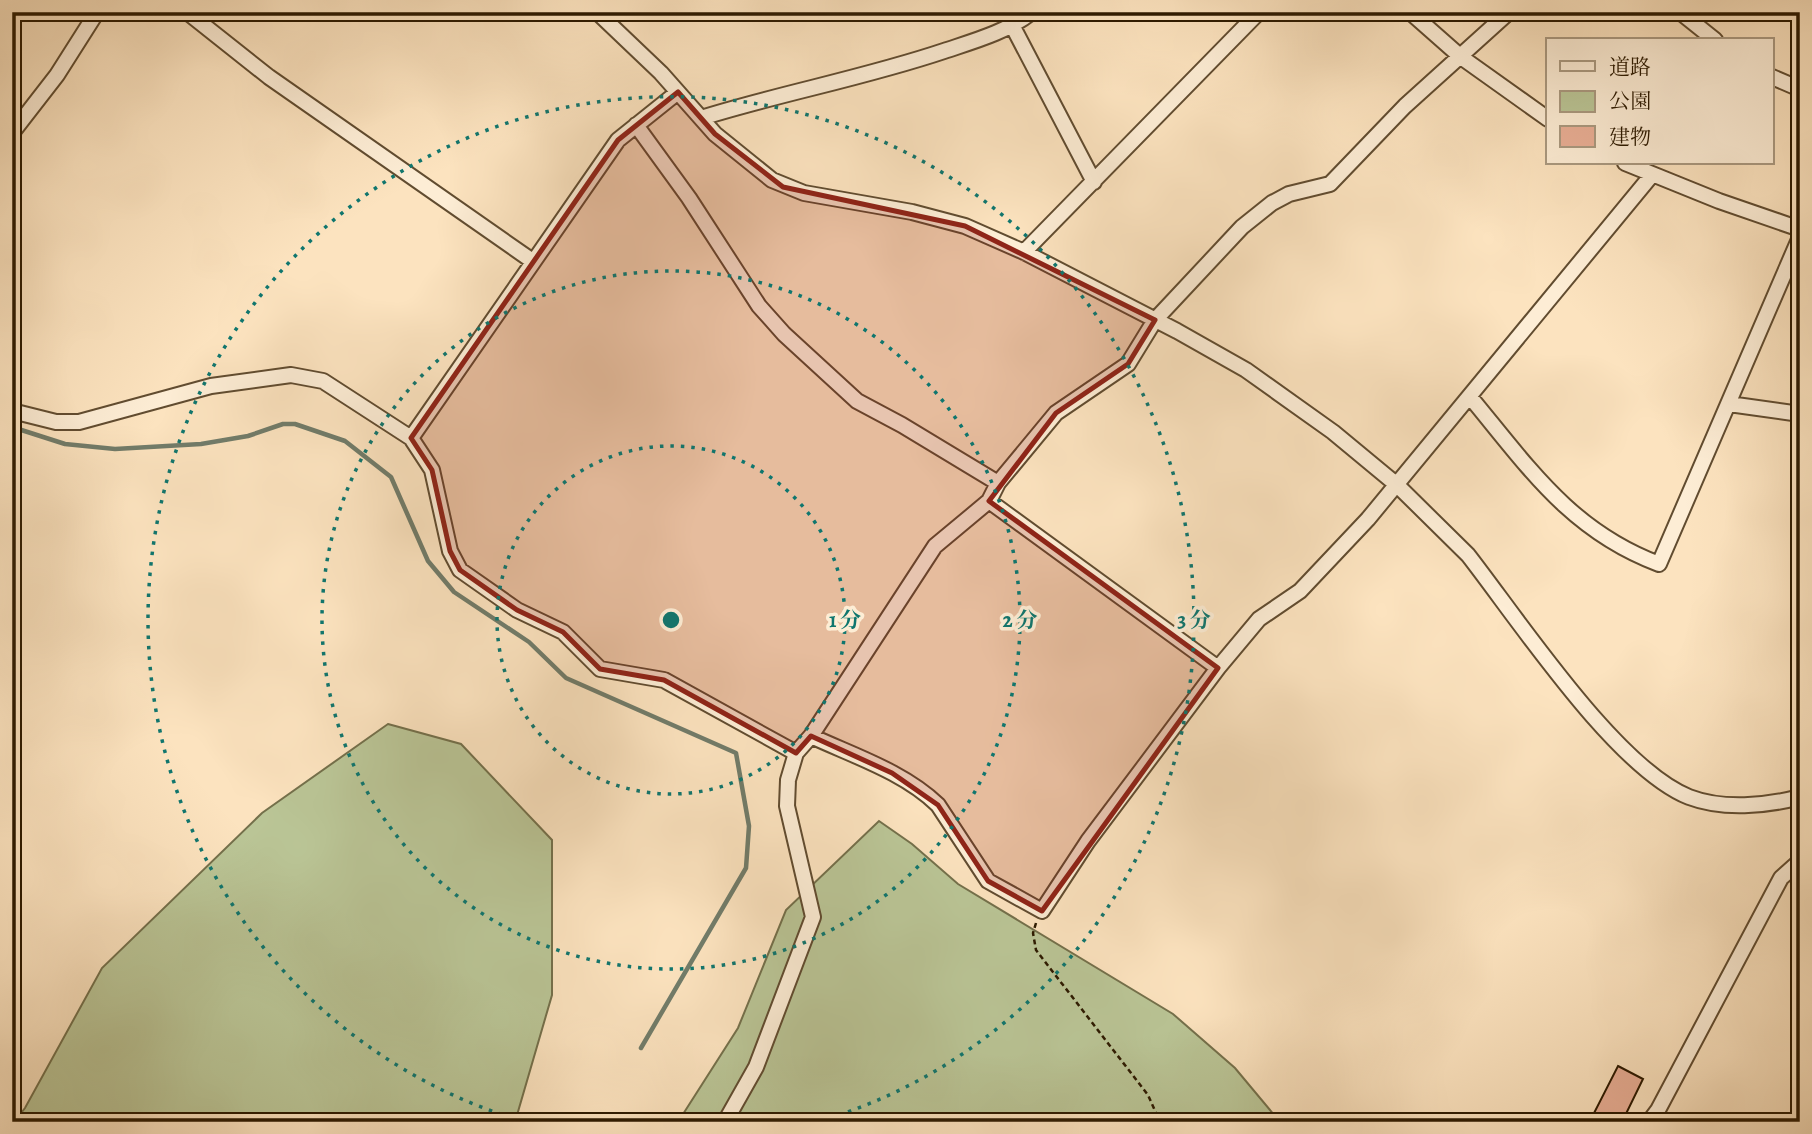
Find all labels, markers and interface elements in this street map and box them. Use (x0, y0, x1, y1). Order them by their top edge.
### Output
legend (1546, 38, 1773, 164)
text: 道路 (1609, 53, 1651, 81)
text: 公園 (1609, 87, 1651, 115)
text: 建物 (1609, 123, 1651, 151)
text: 1 分 (829, 606, 861, 634)
text: 2 分 (1003, 606, 1037, 634)
text: 3 分 (1177, 606, 1211, 634)
centre of rings (659, 608, 683, 632)

